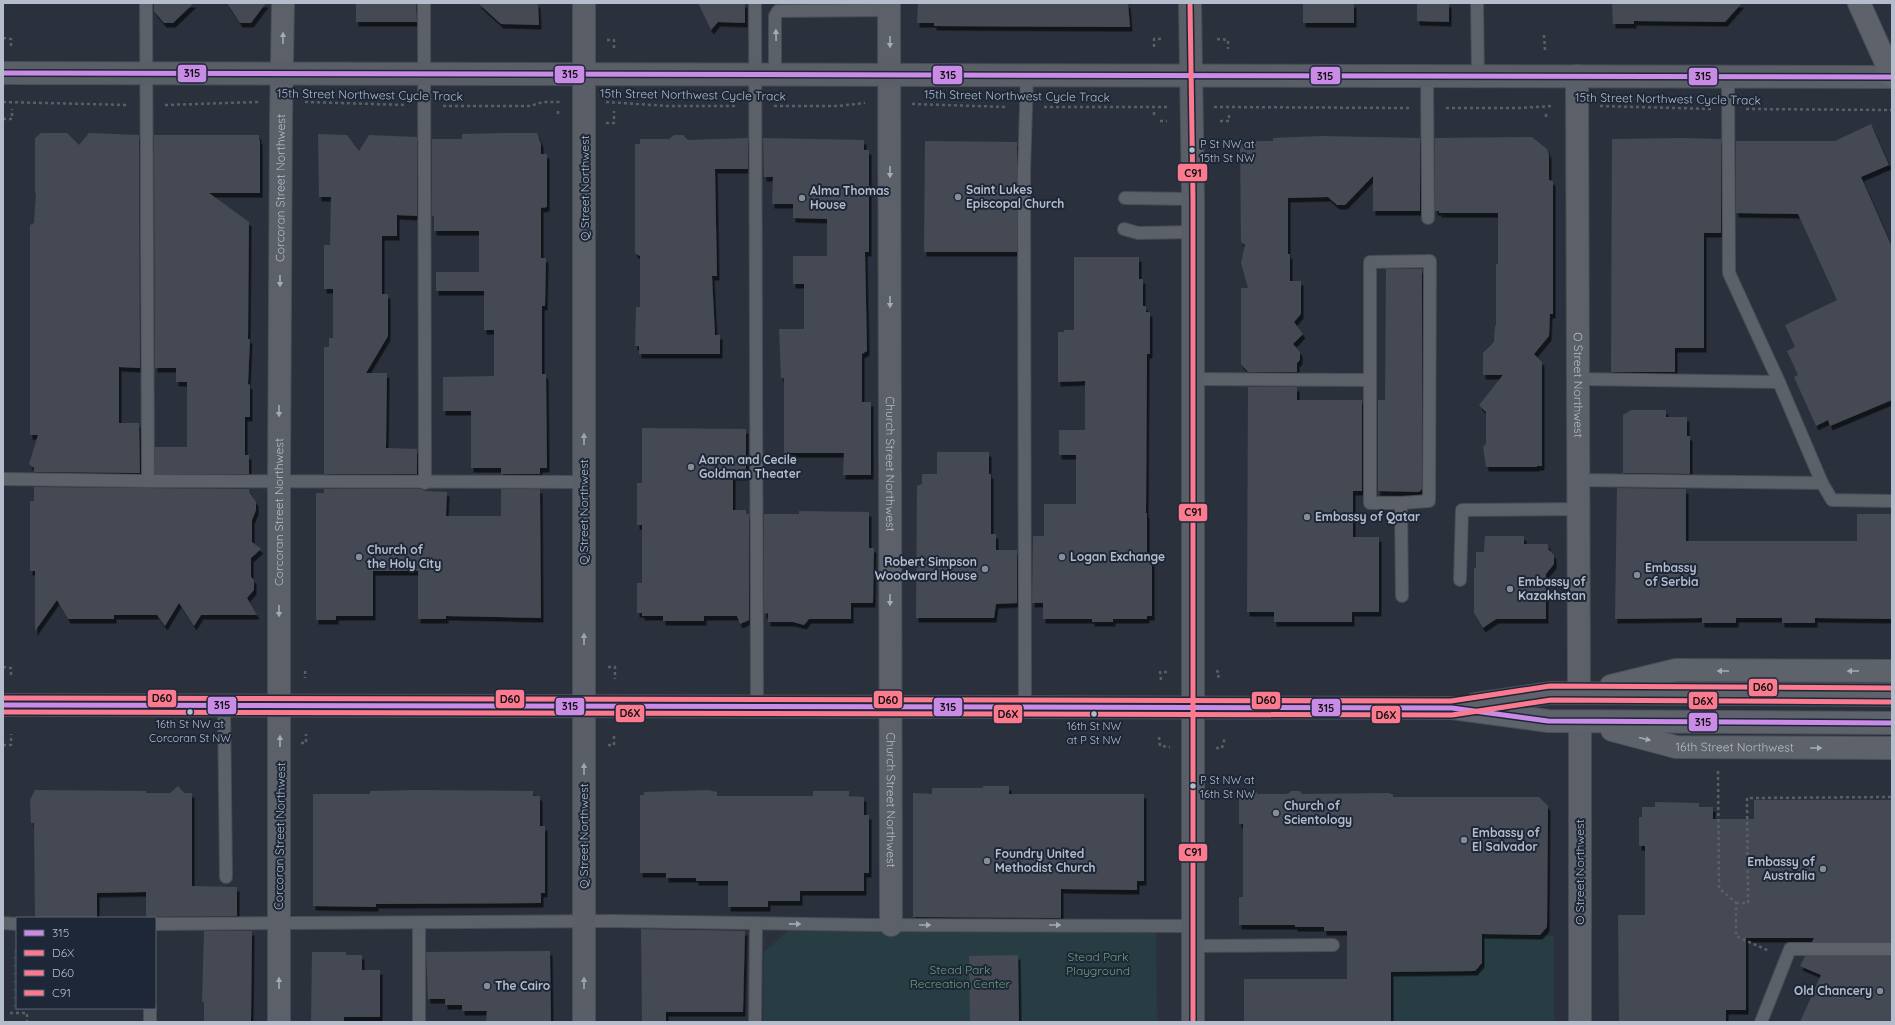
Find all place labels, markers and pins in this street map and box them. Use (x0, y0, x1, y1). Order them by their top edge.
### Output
place label: P St NW at 15th St NW (1200, 137, 1255, 165)
marker: P St NW at 15th St NW (1187, 145, 1197, 155)
place label: Saint Lukes Episcopal Church (966, 182, 1064, 211)
place label: Alma Thomas House (810, 183, 890, 212)
marker: Saint Lukes Episcopal Church (953, 192, 963, 202)
marker: Alma Thomas House (797, 193, 807, 203)
place label: Aaron and Cecile Goldman Theater (699, 452, 801, 481)
marker: Aaron and Cecile Goldman Theater (686, 462, 696, 472)
place label: Embassy of Qatar (1315, 509, 1420, 524)
marker: Embassy of Qatar (1302, 512, 1312, 522)
place label: Church of the Holy City (367, 542, 441, 571)
place label: Logan Exchange (1070, 549, 1165, 564)
marker: Church of the Holy City (354, 552, 364, 562)
marker: Logan Exchange (1057, 552, 1067, 562)
place label: Robert Simpson Woodward House (875, 554, 977, 583)
place label: Embassy of Serbia (1645, 560, 1698, 589)
marker: Robert Simpson Woodward House (980, 564, 990, 574)
marker: Embassy of Serbia (1632, 570, 1642, 580)
place label: Embassy of Kazakhstan (1518, 574, 1586, 603)
marker: Embassy of Kazakhstan (1505, 584, 1515, 594)
marker: 16th St NW at Corcoran St NW (185, 707, 195, 717)
marker: 16th St NW at P St NW (1089, 709, 1099, 719)
place label: 16th St NW at Corcoran St NW (149, 717, 231, 745)
place label: 16th St NW at P St NW (1067, 719, 1122, 747)
place label: P St NW at 16th St NW (1200, 773, 1255, 801)
marker: P St NW at 16th St NW (1188, 781, 1198, 791)
place label: Church of Scientology (1284, 798, 1352, 827)
marker: Church of Scientology (1271, 808, 1281, 818)
place label: Embassy of El Salvador (1472, 825, 1540, 854)
marker: Embassy of El Salvador (1459, 835, 1469, 845)
place label: Foundry United Methodist Church (995, 846, 1096, 875)
place label: Embassy of Australia (1747, 854, 1816, 883)
marker: Foundry United Methodist Church (982, 856, 992, 866)
marker: Embassy of Australia (1818, 864, 1828, 874)
place label: The Cairo (495, 978, 551, 993)
marker: The Cairo (482, 981, 492, 991)
place label: Old Chancery (1794, 983, 1872, 998)
marker: Old Chancery (1875, 986, 1885, 996)

